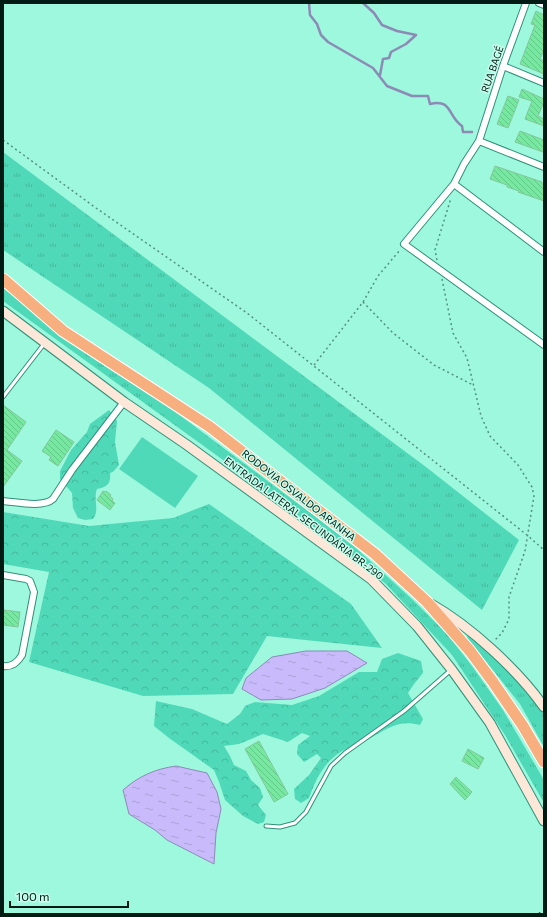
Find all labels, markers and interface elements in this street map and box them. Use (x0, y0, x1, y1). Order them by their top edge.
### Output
street label: RUA BAGÉ (478, 44, 506, 94)
street label: RODOVIA OSVALDO ARANHA (240, 447, 358, 543)
street label: ENTRADA LATERAL SECUNDÁRIA BR-290 (222, 454, 386, 582)
scale bar (10, 883, 128, 909)
text: 100 m (16, 889, 50, 903)

